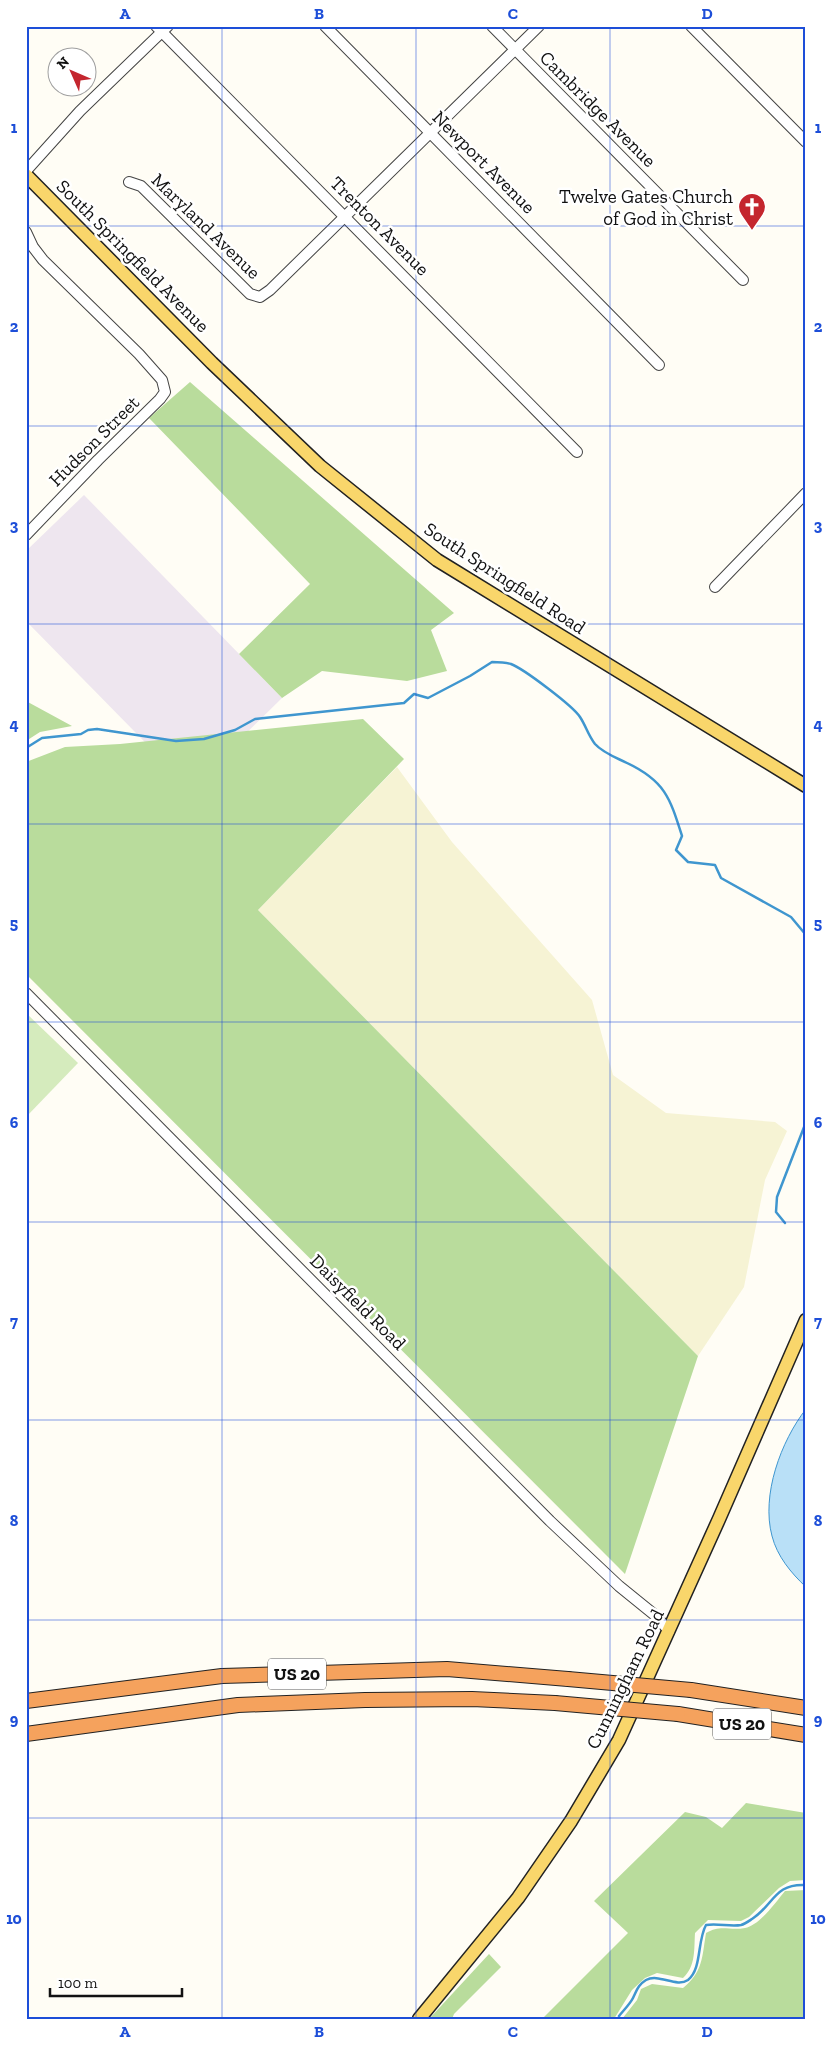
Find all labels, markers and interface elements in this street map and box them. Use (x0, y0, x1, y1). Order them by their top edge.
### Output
text: A (120, 4, 131, 23)
text: B (314, 4, 324, 23)
text: C (508, 4, 518, 23)
text: D (701, 4, 713, 23)
street label: Cambridge Avenue (535, 46, 661, 172)
north arrow (48, 48, 98, 98)
text: N (53, 53, 73, 73)
street label: Newport Avenue (428, 106, 540, 218)
text: 1 (11, 118, 18, 137)
text: 1 (815, 118, 822, 137)
street label: Maryland Avenue (147, 168, 265, 284)
street label: Trenton Avenue (326, 172, 434, 280)
street label: South Springfield Avenue (52, 175, 214, 337)
place label: Twelve Gates Church of God in Christ (559, 185, 733, 230)
church icon: Twelve Gates Church of God in Christ (737, 192, 767, 231)
text: 2 (10, 317, 19, 336)
text: 2 (814, 317, 823, 336)
street label: Hudson Street (44, 391, 144, 491)
text: 3 (10, 516, 19, 535)
text: 3 (814, 516, 823, 535)
street label: South Springfield Road (420, 517, 591, 639)
text: 4 (9, 715, 19, 734)
text: 4 (813, 715, 823, 734)
text: 5 (10, 914, 18, 933)
text: 5 (814, 914, 822, 933)
text: 6 (10, 1113, 19, 1132)
text: 6 (814, 1113, 823, 1132)
street label: Daisyfield Road (305, 1249, 411, 1355)
text: 7 (10, 1312, 18, 1331)
text: 7 (814, 1312, 822, 1331)
text: 8 (10, 1511, 19, 1530)
text: 8 (814, 1511, 823, 1530)
street label: Cunningham Road (581, 1605, 669, 1753)
road number: US 20 (268, 1658, 326, 1690)
road number: US 20 (713, 1708, 771, 1740)
text: 9 (10, 1710, 19, 1729)
text: 9 (814, 1710, 823, 1729)
text: 10 (6, 1909, 22, 1928)
text: 10 (810, 1909, 826, 1928)
scale bar (50, 1965, 182, 1997)
text: 100 m (58, 1974, 97, 1992)
text: A (120, 2022, 131, 2041)
text: B (314, 2022, 324, 2041)
text: C (508, 2022, 518, 2041)
text: D (701, 2022, 713, 2041)

